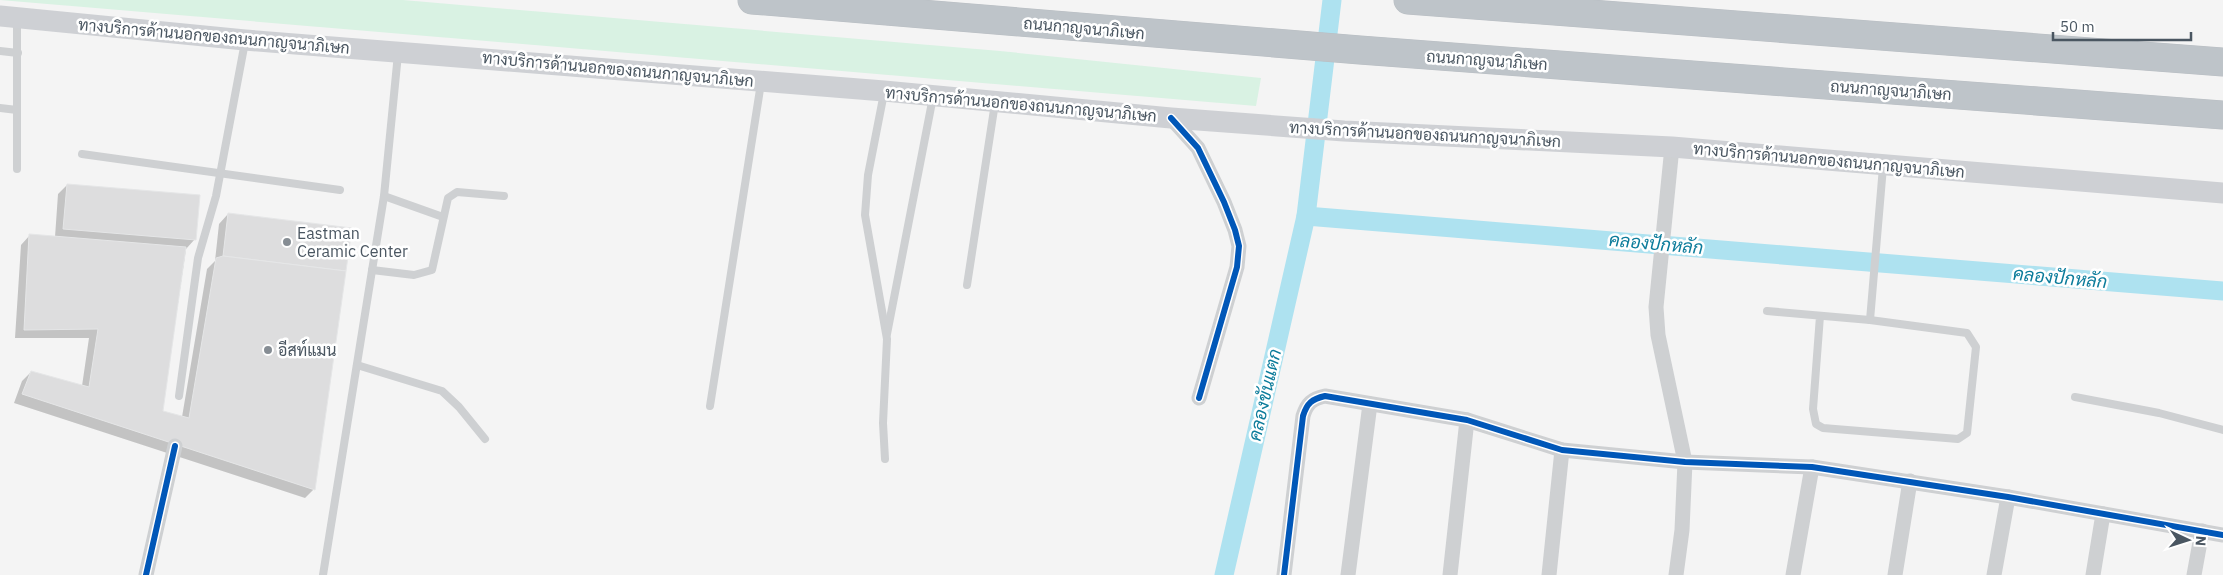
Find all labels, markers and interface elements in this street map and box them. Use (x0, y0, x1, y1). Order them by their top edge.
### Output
scale bar (2053, 10, 2190, 42)
street label: ถนนกาญจนาภิเษก (1023, 13, 1145, 43)
street label: ทางบริการด้านนอกของถนนกาญจนาภิเษก (77, 14, 351, 58)
text: 50 m (2060, 17, 2095, 36)
street label: ถนนกาญจนาภิเษก (1426, 46, 1548, 74)
street label: ทางบริการด้านนอกของถนนกาญจนาภิเษก (481, 47, 755, 91)
street label: ถนนกาญจนาภิเษก (1830, 76, 1952, 104)
street label: ทางบริการด้านนอกของถนนกาญจนาภิเษก (884, 82, 1158, 126)
street label: ทางบริการด้านนอกของถนนกาญจนาภิเษก (1288, 117, 1562, 151)
street label: ทางบริการด้านนอกของถนนกาญจนาภิเษก (1692, 138, 1966, 182)
place label: Eastman Ceramic Center (297, 223, 408, 261)
water label: คลองปักหลัก (1608, 228, 1704, 259)
marker: Eastman Ceramic Center (281, 236, 293, 248)
water label: คลองปักหลัก (2012, 262, 2108, 293)
place label: อีสท์แมน (278, 338, 336, 360)
marker: อีสท์แมน (262, 344, 274, 356)
water label: คลองขันแตก (1243, 347, 1286, 443)
north arrow (2163, 515, 2213, 565)
text: N (2192, 535, 2210, 547)

